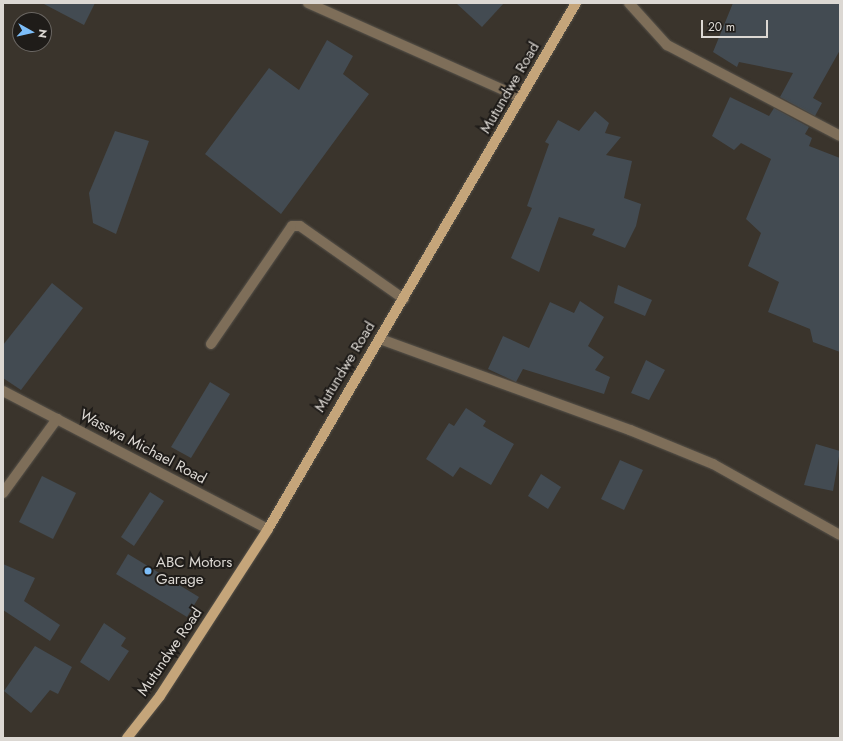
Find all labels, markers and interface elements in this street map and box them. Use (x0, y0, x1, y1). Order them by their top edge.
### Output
north arrow (12, 12, 52, 52)
scale bar (703, 12, 770, 38)
text: 20 m (708, 18, 735, 36)
text: N (34, 28, 51, 39)
street label: Mutundwe Road (477, 39, 543, 137)
street label: Mutundwe Road (311, 318, 379, 416)
street label: Wasswa Michael Road (77, 406, 209, 488)
place label: ABC Motors Garage (156, 553, 232, 588)
marker: ABC Motors Garage (143, 566, 153, 576)
street label: Mutundwe Road (134, 604, 206, 700)

